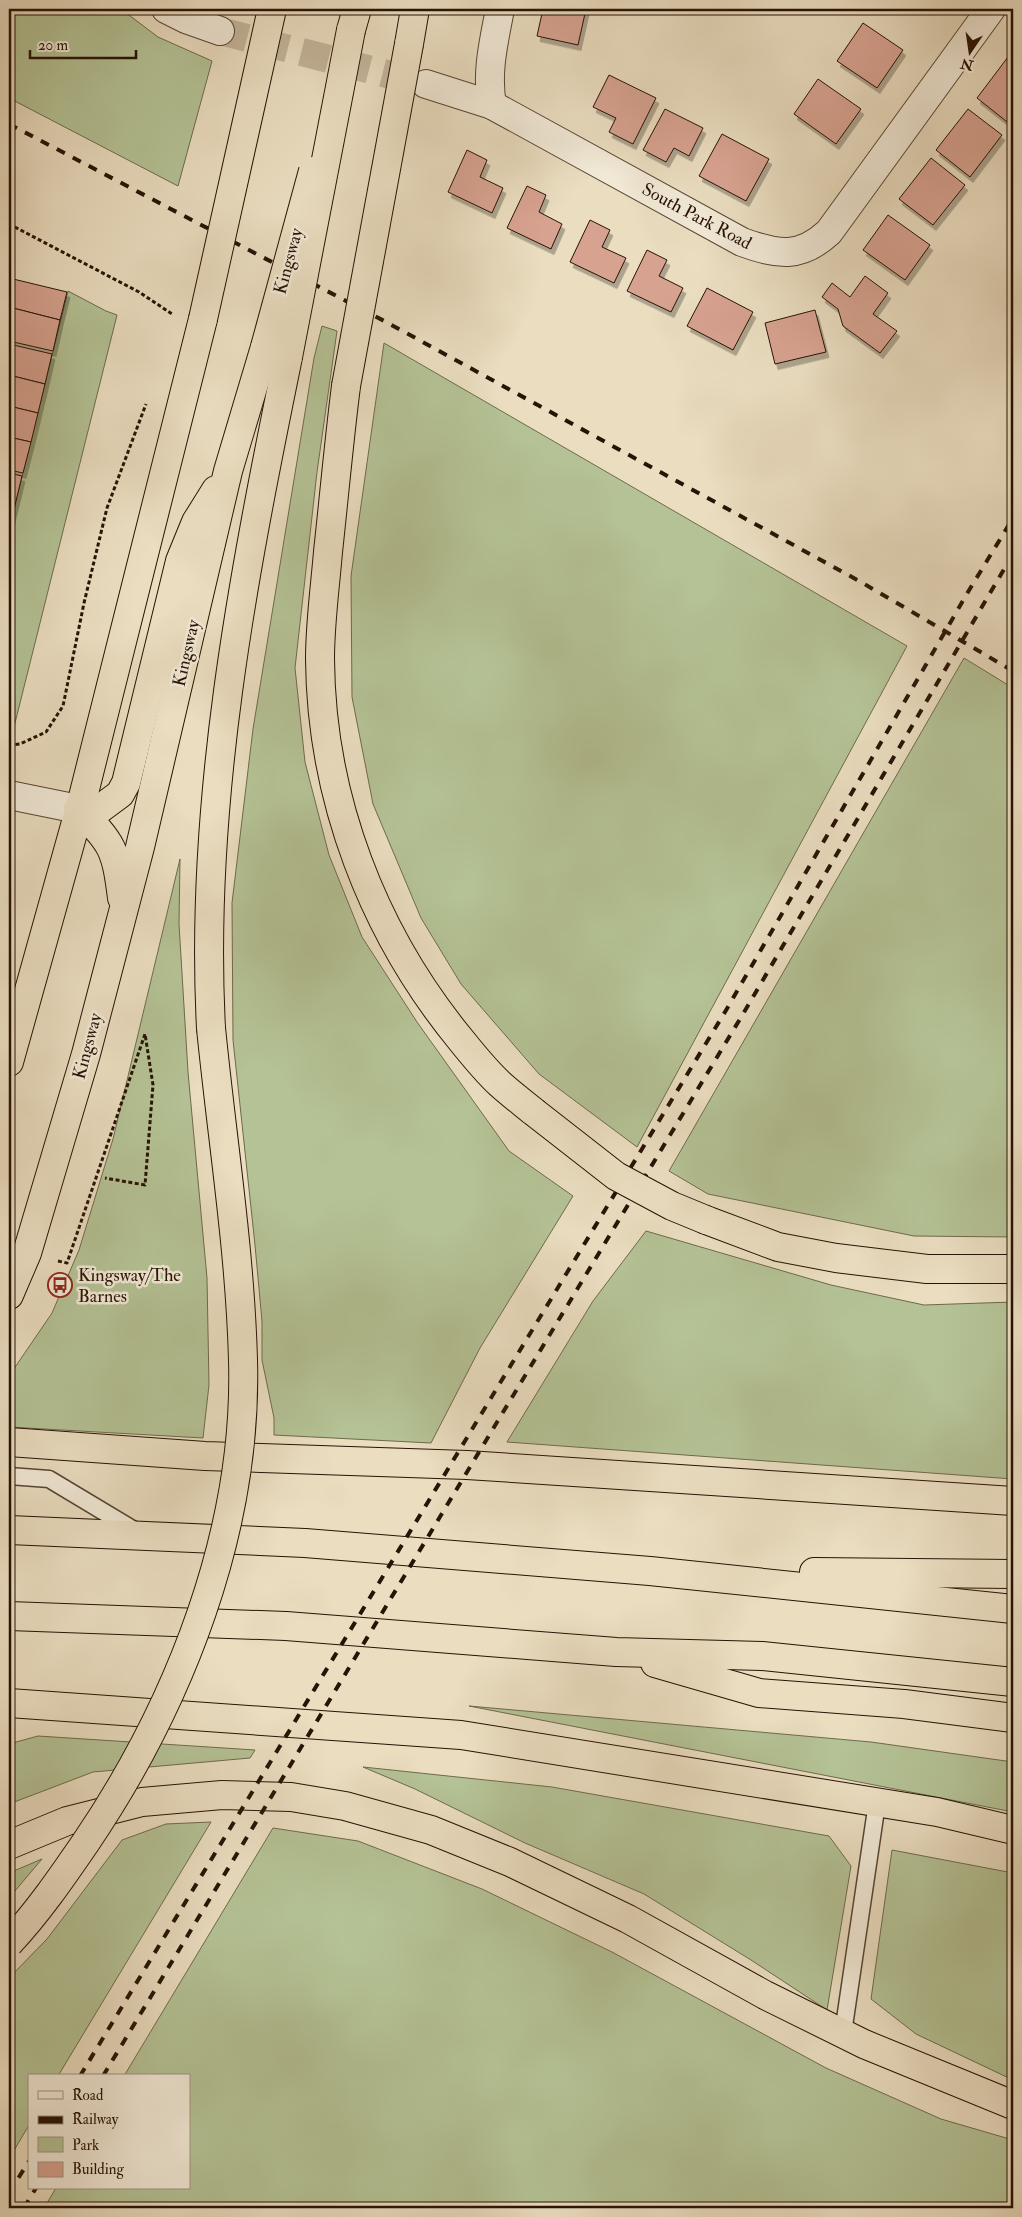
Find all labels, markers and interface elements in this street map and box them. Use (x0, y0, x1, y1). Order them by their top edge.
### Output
scale bar (30, 28, 136, 60)
north arrow (944, 28, 994, 78)
text: 20 m (38, 36, 68, 55)
text: N (959, 54, 976, 74)
street label: South Park Road (638, 178, 756, 255)
street label: Kingsway (269, 224, 309, 297)
street label: Kingsway (168, 616, 206, 689)
street label: Kingsway (68, 1009, 108, 1082)
place label: Kingsway/The Barnes (78, 1264, 181, 1308)
bus stop icon: Kingsway/The Barnes (47, 1272, 73, 1298)
legend (28, 2074, 190, 2190)
text: Road (72, 2086, 104, 2105)
text: Railway (72, 2110, 119, 2129)
text: Park (72, 2136, 99, 2155)
text: Building (72, 2160, 124, 2179)

